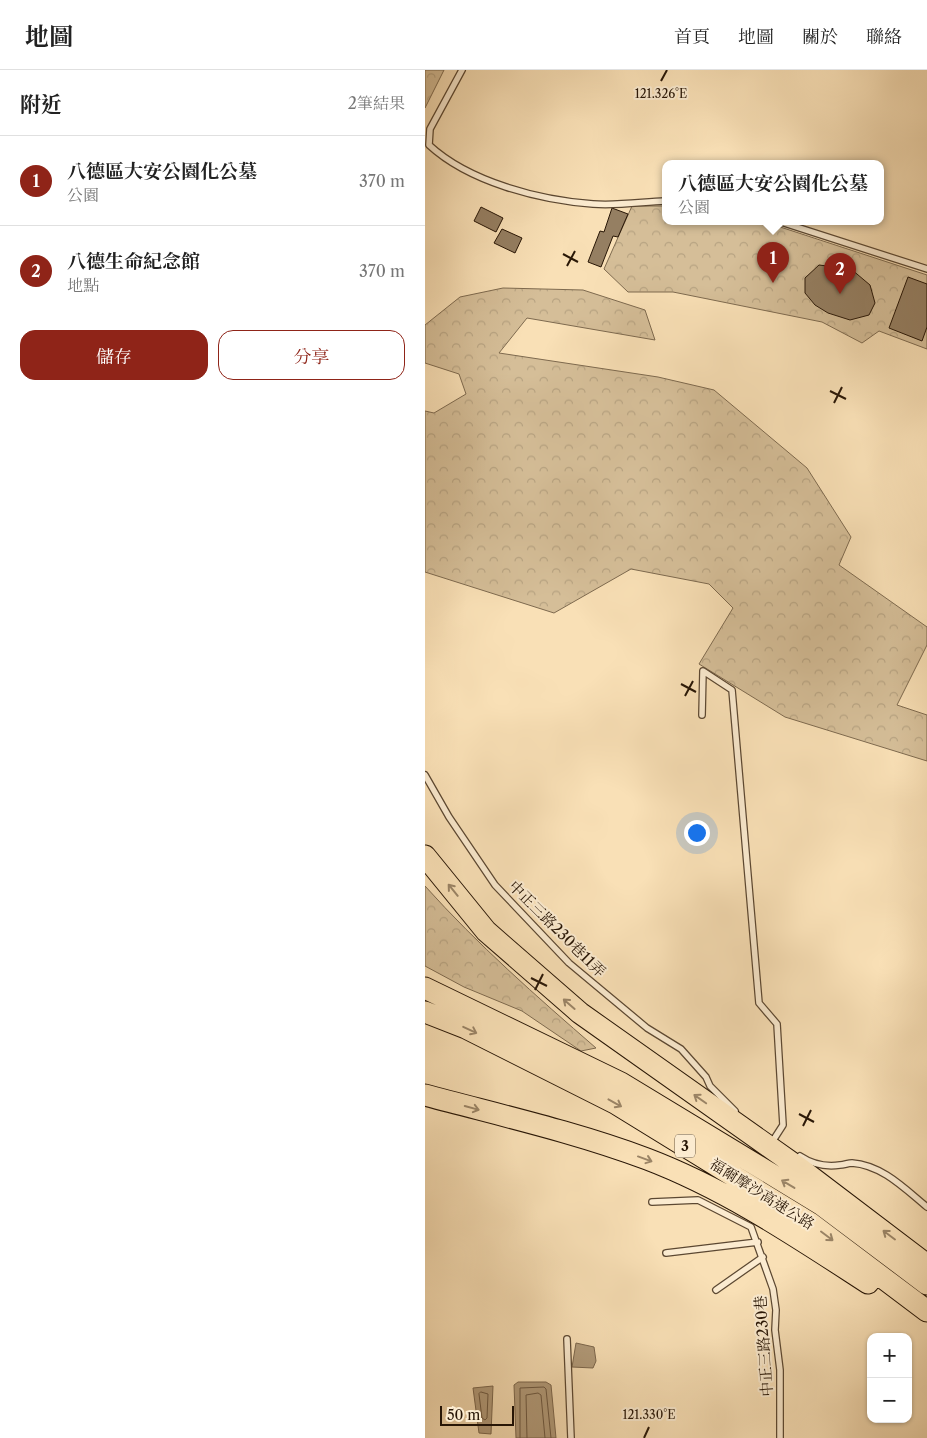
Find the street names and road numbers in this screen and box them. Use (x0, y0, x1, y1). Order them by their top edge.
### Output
street label: 中正三路230巷11弄 (505, 876, 610, 981)
road number: 3 (675, 1134, 695, 1158)
street label: 福爾摩沙高速公路 (706, 1154, 818, 1233)
street label: 中正三路230巷 (750, 1295, 777, 1397)

